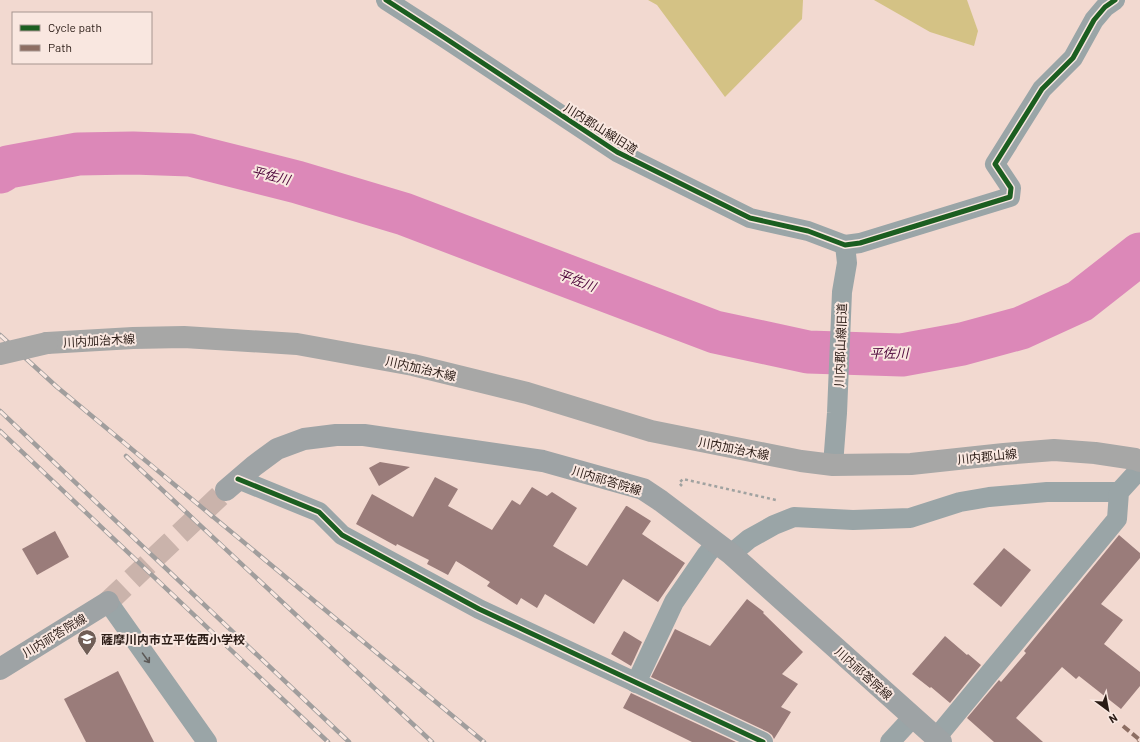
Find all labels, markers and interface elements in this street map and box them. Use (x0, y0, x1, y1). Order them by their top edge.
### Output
legend (12, 12, 152, 64)
text: Cycle path (48, 20, 102, 34)
text: Path (48, 40, 72, 54)
street label: 川内郡山線旧道 (562, 100, 640, 156)
water label: 平佐川 (250, 163, 294, 188)
water label: 平佐川 (556, 266, 600, 295)
street label: 川内郡山線旧道 (832, 303, 848, 387)
street label: 川内加治木線 (63, 331, 135, 349)
water label: 平佐川 (869, 345, 911, 361)
street label: 川内加治木線 (384, 353, 458, 383)
street label: 川内加治木線 (697, 434, 771, 462)
street label: 川内郡山線 (956, 446, 1018, 466)
street label: 川内祁答院線 (571, 463, 643, 497)
street label: 川内祁答院線 (20, 610, 88, 660)
school or university icon: 薩摩川内市立平佐西小学校 (76, 628, 98, 656)
place label: 薩摩川内市立平佐西小学校 (101, 632, 245, 646)
street label: 川内祁答院線 (833, 644, 895, 702)
one-way arrow (142, 652, 150, 663)
north arrow (1088, 690, 1128, 730)
text: N (1107, 711, 1120, 726)

